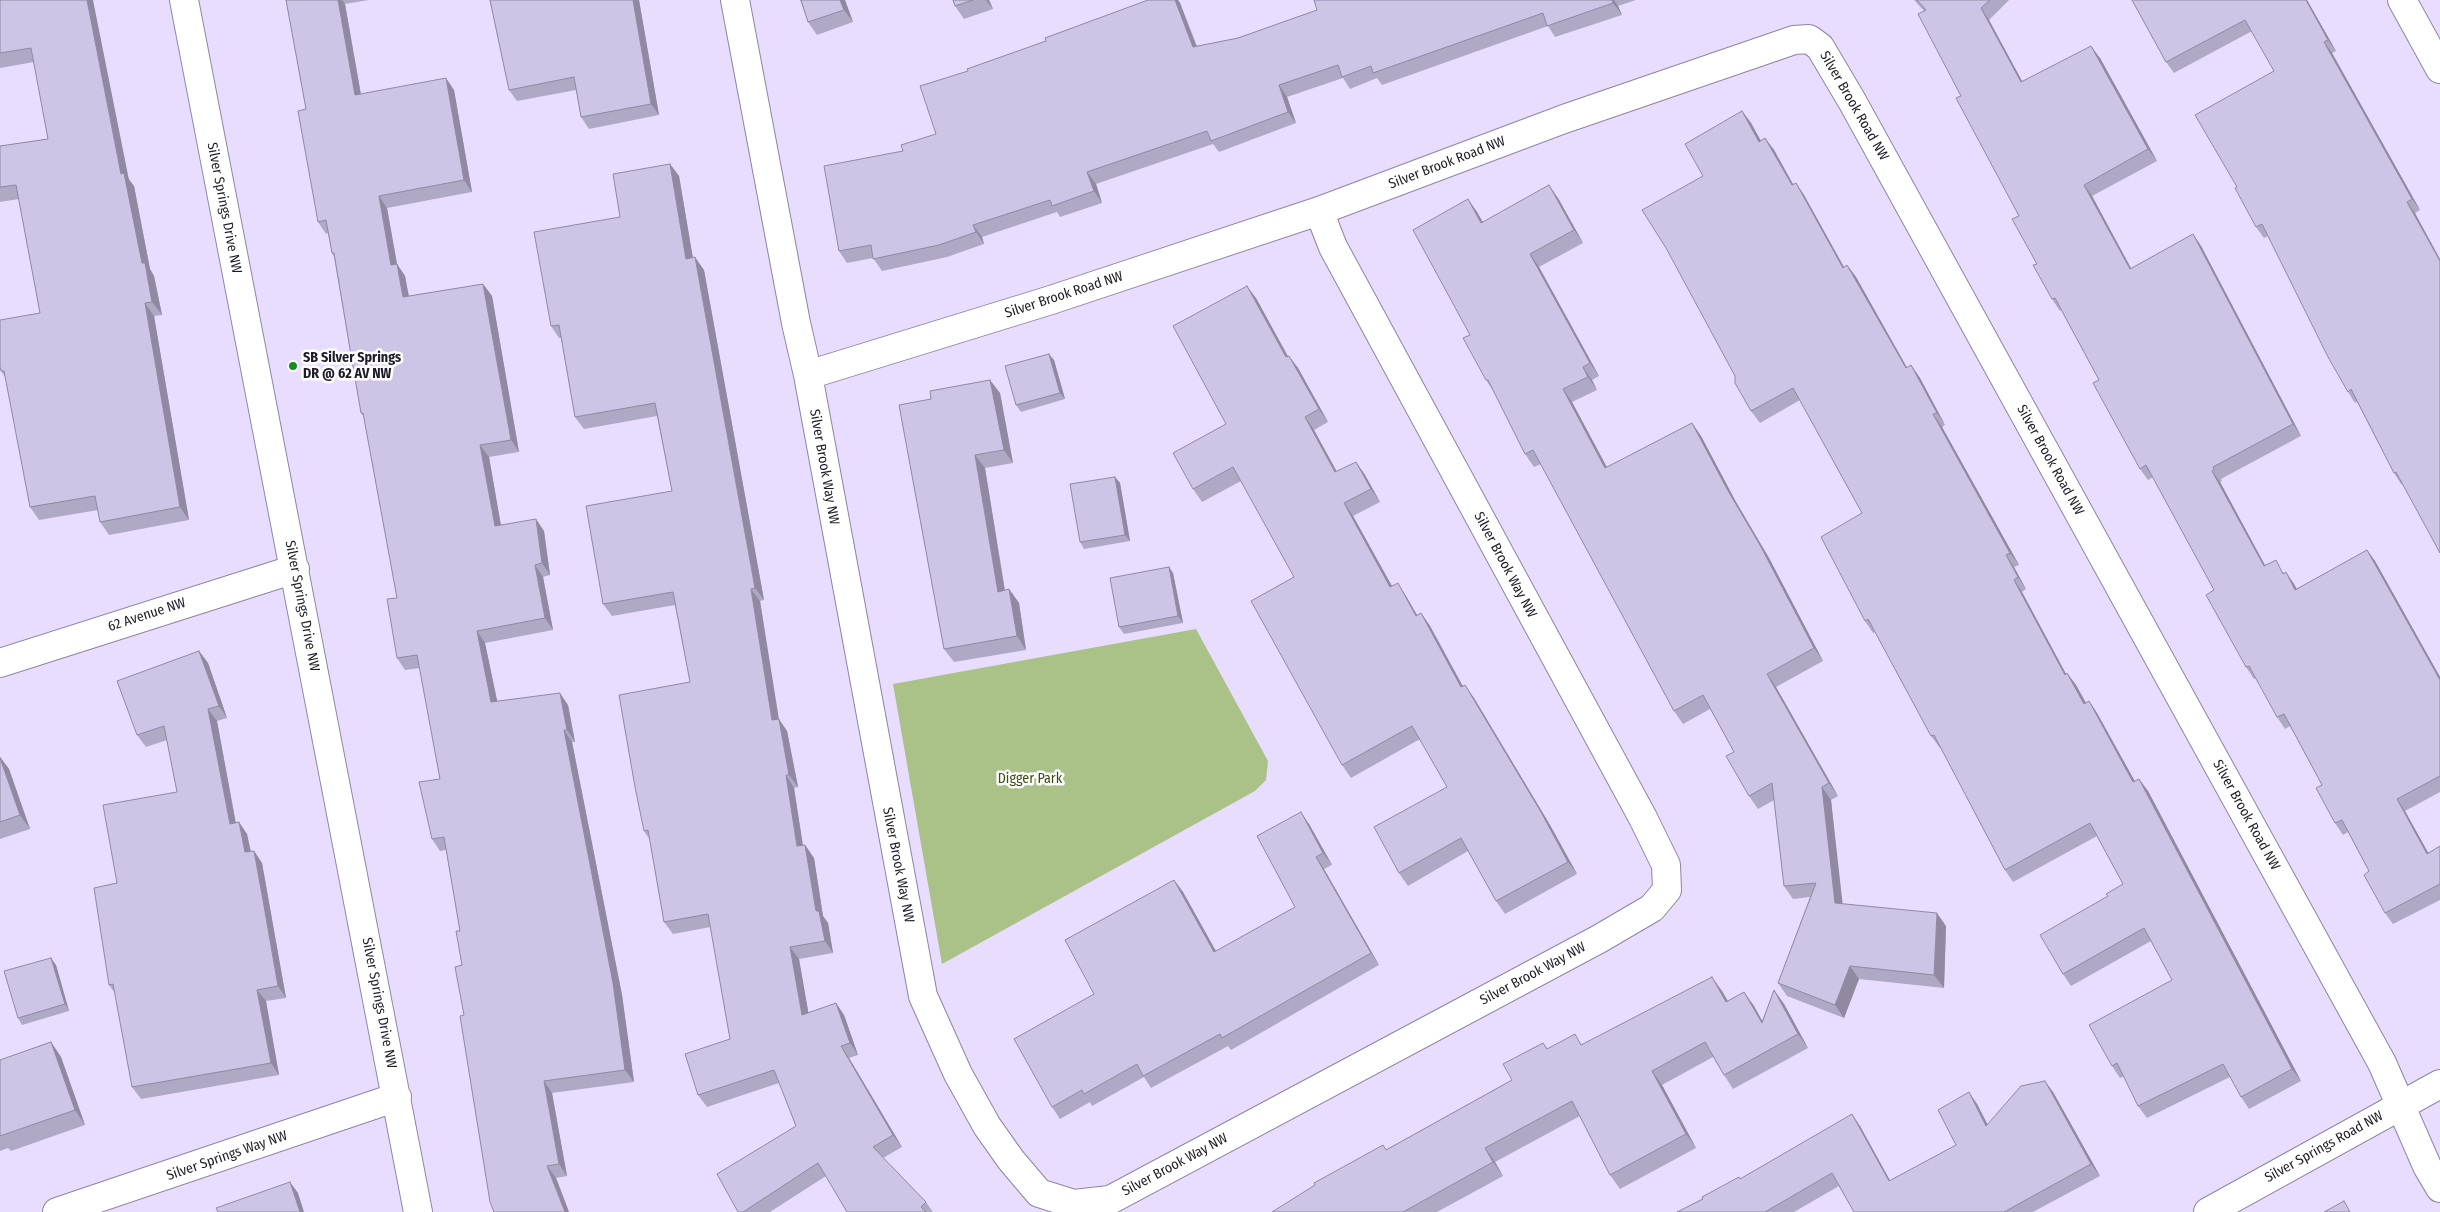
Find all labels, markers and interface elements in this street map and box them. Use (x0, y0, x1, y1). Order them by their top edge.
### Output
street label: Silver Brook Road NW (1816, 48, 1892, 164)
street label: Silver Brook Road NW (1386, 133, 1508, 193)
street label: Silver Springs Drive NW (203, 141, 245, 275)
street label: Silver Brook Road NW (1003, 268, 1125, 322)
place label: SB Silver Springs DR @ 62 AV NW (303, 350, 401, 382)
marker: SB Silver Springs DR @ 62 AV NW (287, 360, 299, 372)
street label: Silver Brook Road NW (2013, 402, 2087, 518)
street label: Silver Brook Way NW (806, 408, 842, 526)
street label: Silver Brook Way NW (1470, 509, 1540, 621)
street label: Silver Springs Drive NW (281, 539, 323, 673)
street label: 62 Avenue NW (106, 595, 188, 635)
street label: Silver Brook Road NW (2209, 757, 2283, 873)
park label: Digger Park (998, 771, 1062, 787)
street label: Silver Brook Way NW (879, 806, 917, 924)
street label: Silver Springs Drive NW (358, 936, 400, 1070)
street label: Silver Brook Way NW (1477, 939, 1589, 1009)
street label: Silver Springs Road NW (2262, 1108, 2386, 1186)
street label: Silver Springs Way NW (164, 1127, 290, 1185)
street label: Silver Brook Way NW (1119, 1130, 1231, 1200)

